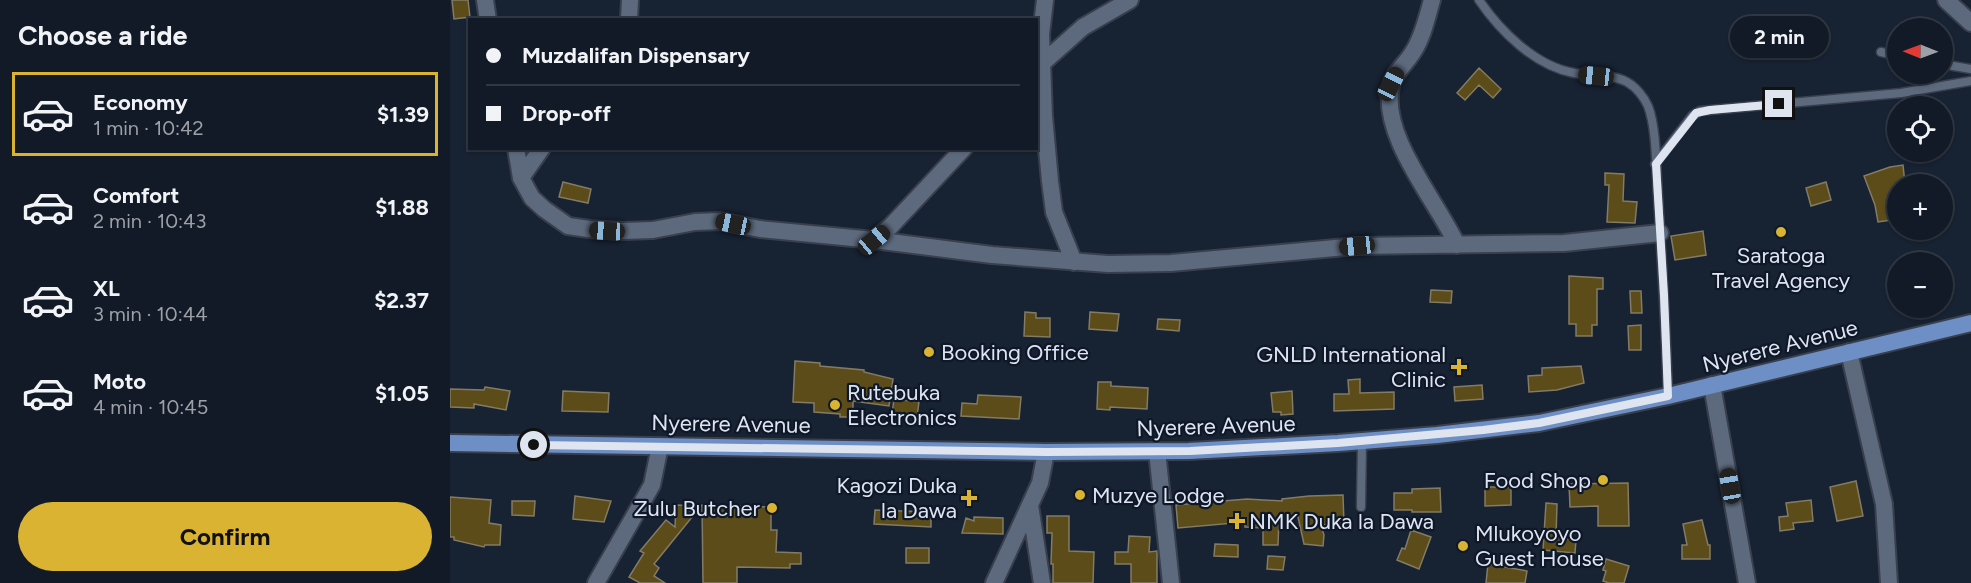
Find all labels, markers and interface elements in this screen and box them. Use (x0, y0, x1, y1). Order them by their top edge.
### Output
callout: 2 min (1730, 17, 1828, 59)
north arrow (1887, 18, 1953, 84)
map controls (1887, 18, 1953, 318)
text: Choose a ride (18, 19, 187, 52)
text: 2 min (1754, 25, 1805, 49)
text: Muzdalifan Dispensary (522, 42, 750, 69)
car (1375, 64, 1407, 104)
car (1577, 65, 1615, 87)
icon: car (21, 87, 75, 141)
text: Economy (93, 89, 188, 116)
route end (1765, 90, 1792, 117)
button: locate (1887, 96, 1953, 162)
text: Drop-off (522, 100, 611, 127)
text: $1.39 (377, 101, 429, 128)
text: 1 min · 10:42 (93, 116, 204, 140)
button: + (1887, 174, 1953, 240)
icon: car (21, 180, 75, 234)
text: Comfort (93, 182, 179, 209)
text: $1.88 (375, 194, 429, 221)
text: 2 min · 10:43 (93, 209, 206, 233)
car (714, 211, 752, 237)
car (589, 221, 625, 241)
car (854, 222, 894, 258)
marker: Saratoga Travel Agency (1774, 225, 1788, 239)
car (1338, 235, 1376, 257)
place label: Saratoga Travel Agency (1712, 242, 1851, 294)
button: − (1887, 252, 1953, 318)
icon: car (21, 273, 75, 327)
text: XL (93, 275, 120, 302)
text: $2.37 (374, 287, 429, 314)
text: 3 min · 10:44 (93, 302, 208, 326)
street label: Nyerere Avenue (1700, 314, 1860, 378)
place label: Booking Office (941, 339, 1089, 366)
place label: GNLD International Clinic (1256, 341, 1446, 393)
marker: Booking Office (922, 345, 936, 359)
marker: GNLD International Clinic (1450, 358, 1468, 376)
icon: car (21, 366, 75, 420)
text: Moto (93, 368, 146, 395)
place label: Rutebuka Electronics (847, 379, 957, 431)
text: $1.05 (375, 380, 429, 407)
text: 4 min · 10:45 (93, 395, 208, 419)
marker: Rutebuka Electronics (828, 398, 842, 412)
street label: Nyerere Avenue (651, 409, 811, 439)
street label: Nyerere Avenue (1136, 410, 1296, 442)
route start (520, 431, 547, 458)
place label: Food Shop (1484, 467, 1591, 494)
car (1718, 467, 1742, 505)
place label: Kagozi Duka la Dawa (836, 472, 957, 524)
marker: Food Shop (1596, 473, 1610, 487)
place label: Muzye Lodge (1092, 482, 1224, 509)
marker: Muzye Lodge (1073, 488, 1087, 502)
marker: Kagozi Duka la Dawa (962, 491, 976, 505)
place label: Zulu Butcher (633, 495, 761, 522)
marker: Zulu Butcher (765, 501, 779, 515)
button: Confirm (18, 502, 432, 571)
place label: NMK Duka la Dawa (1249, 508, 1434, 535)
marker: NMK Duka la Dawa (1230, 514, 1244, 528)
place label: Mlukoyoyo Guest House (1475, 520, 1604, 572)
marker: Mlukoyoyo Guest House (1456, 539, 1470, 553)

